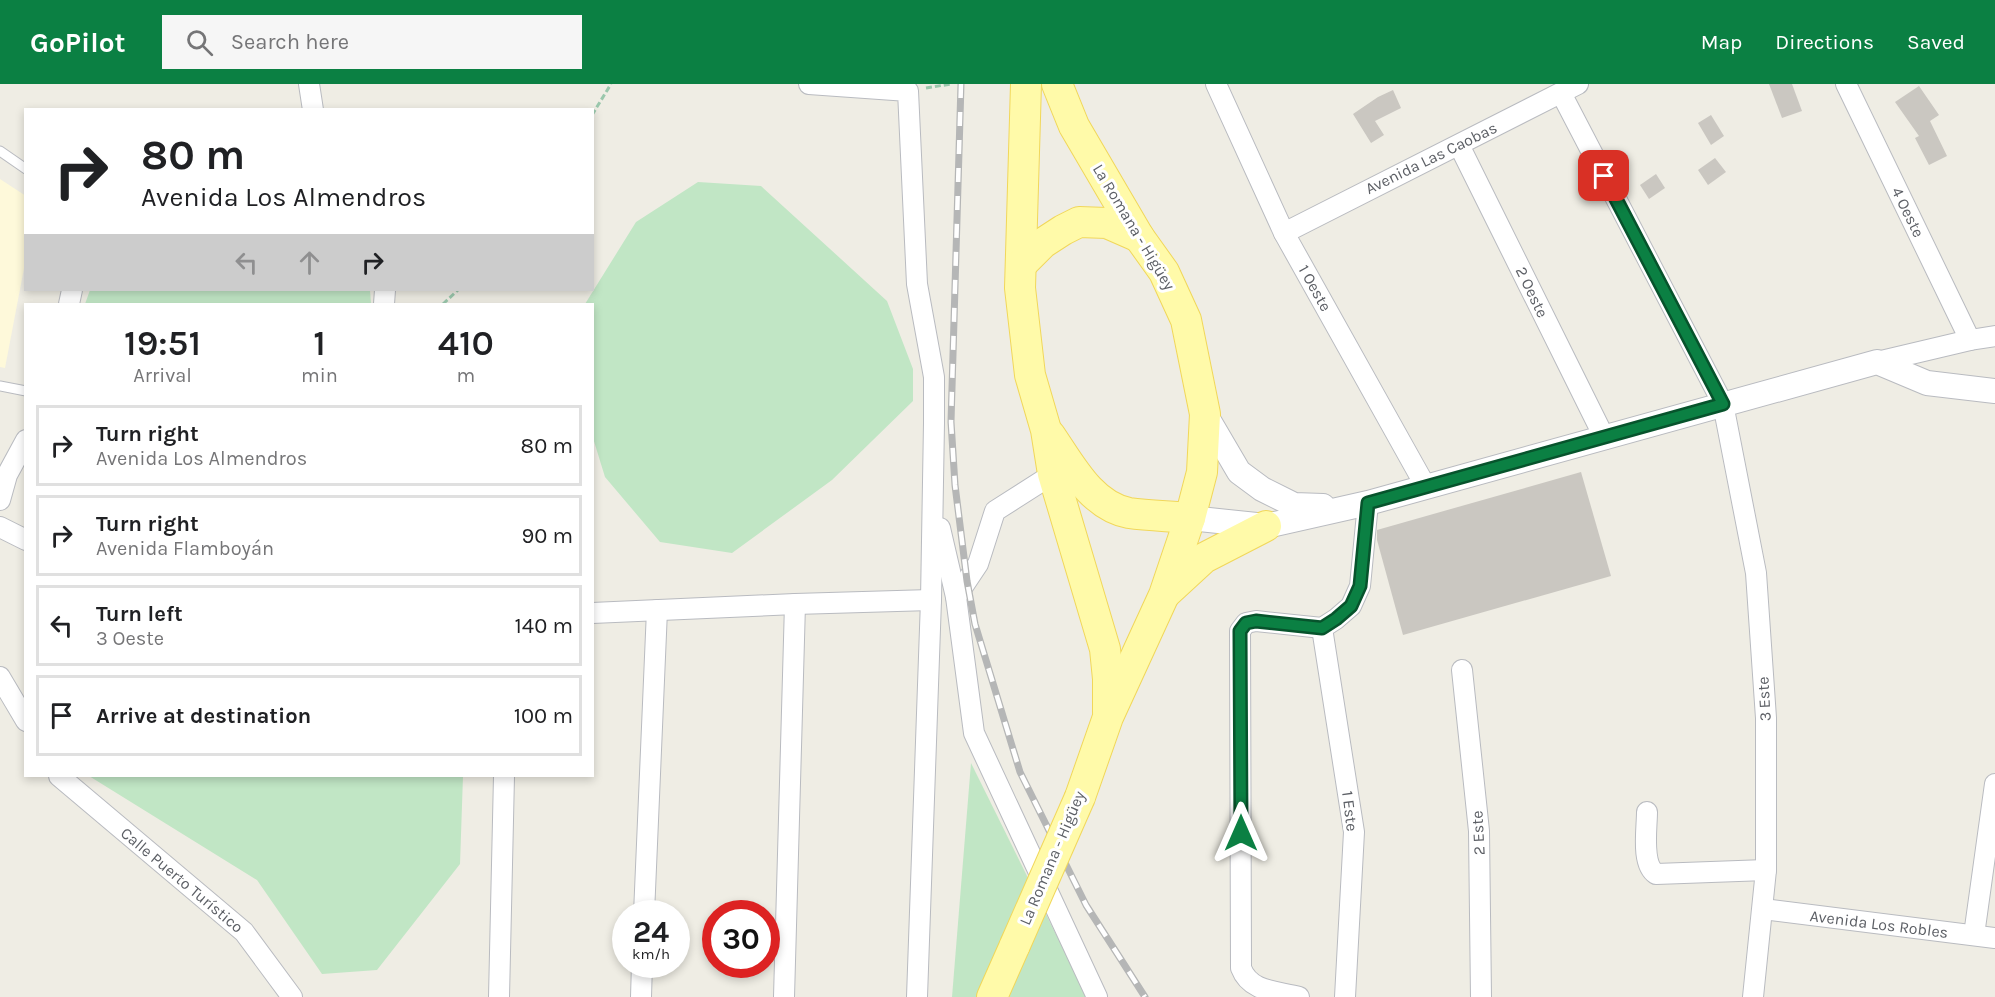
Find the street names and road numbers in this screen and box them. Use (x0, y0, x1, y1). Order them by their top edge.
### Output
street label: Avenida Las Caobas (1362, 118, 1500, 198)
street label: La Romana - Higüey (1089, 160, 1179, 294)
street label: 4 Oeste (1888, 184, 1928, 240)
street label: 1 Oeste (1295, 261, 1335, 315)
street label: 2 Oeste (1512, 263, 1552, 321)
street label: 3 Este (1753, 676, 1775, 722)
street label: La Romana - Higüey (1015, 788, 1089, 928)
street label: 1 Este (1338, 790, 1362, 832)
street label: 2 Este (1467, 810, 1489, 856)
street label: Calle Puerto Turístico (117, 823, 247, 937)
street label: Avenida Los Robles (1809, 906, 1949, 942)

